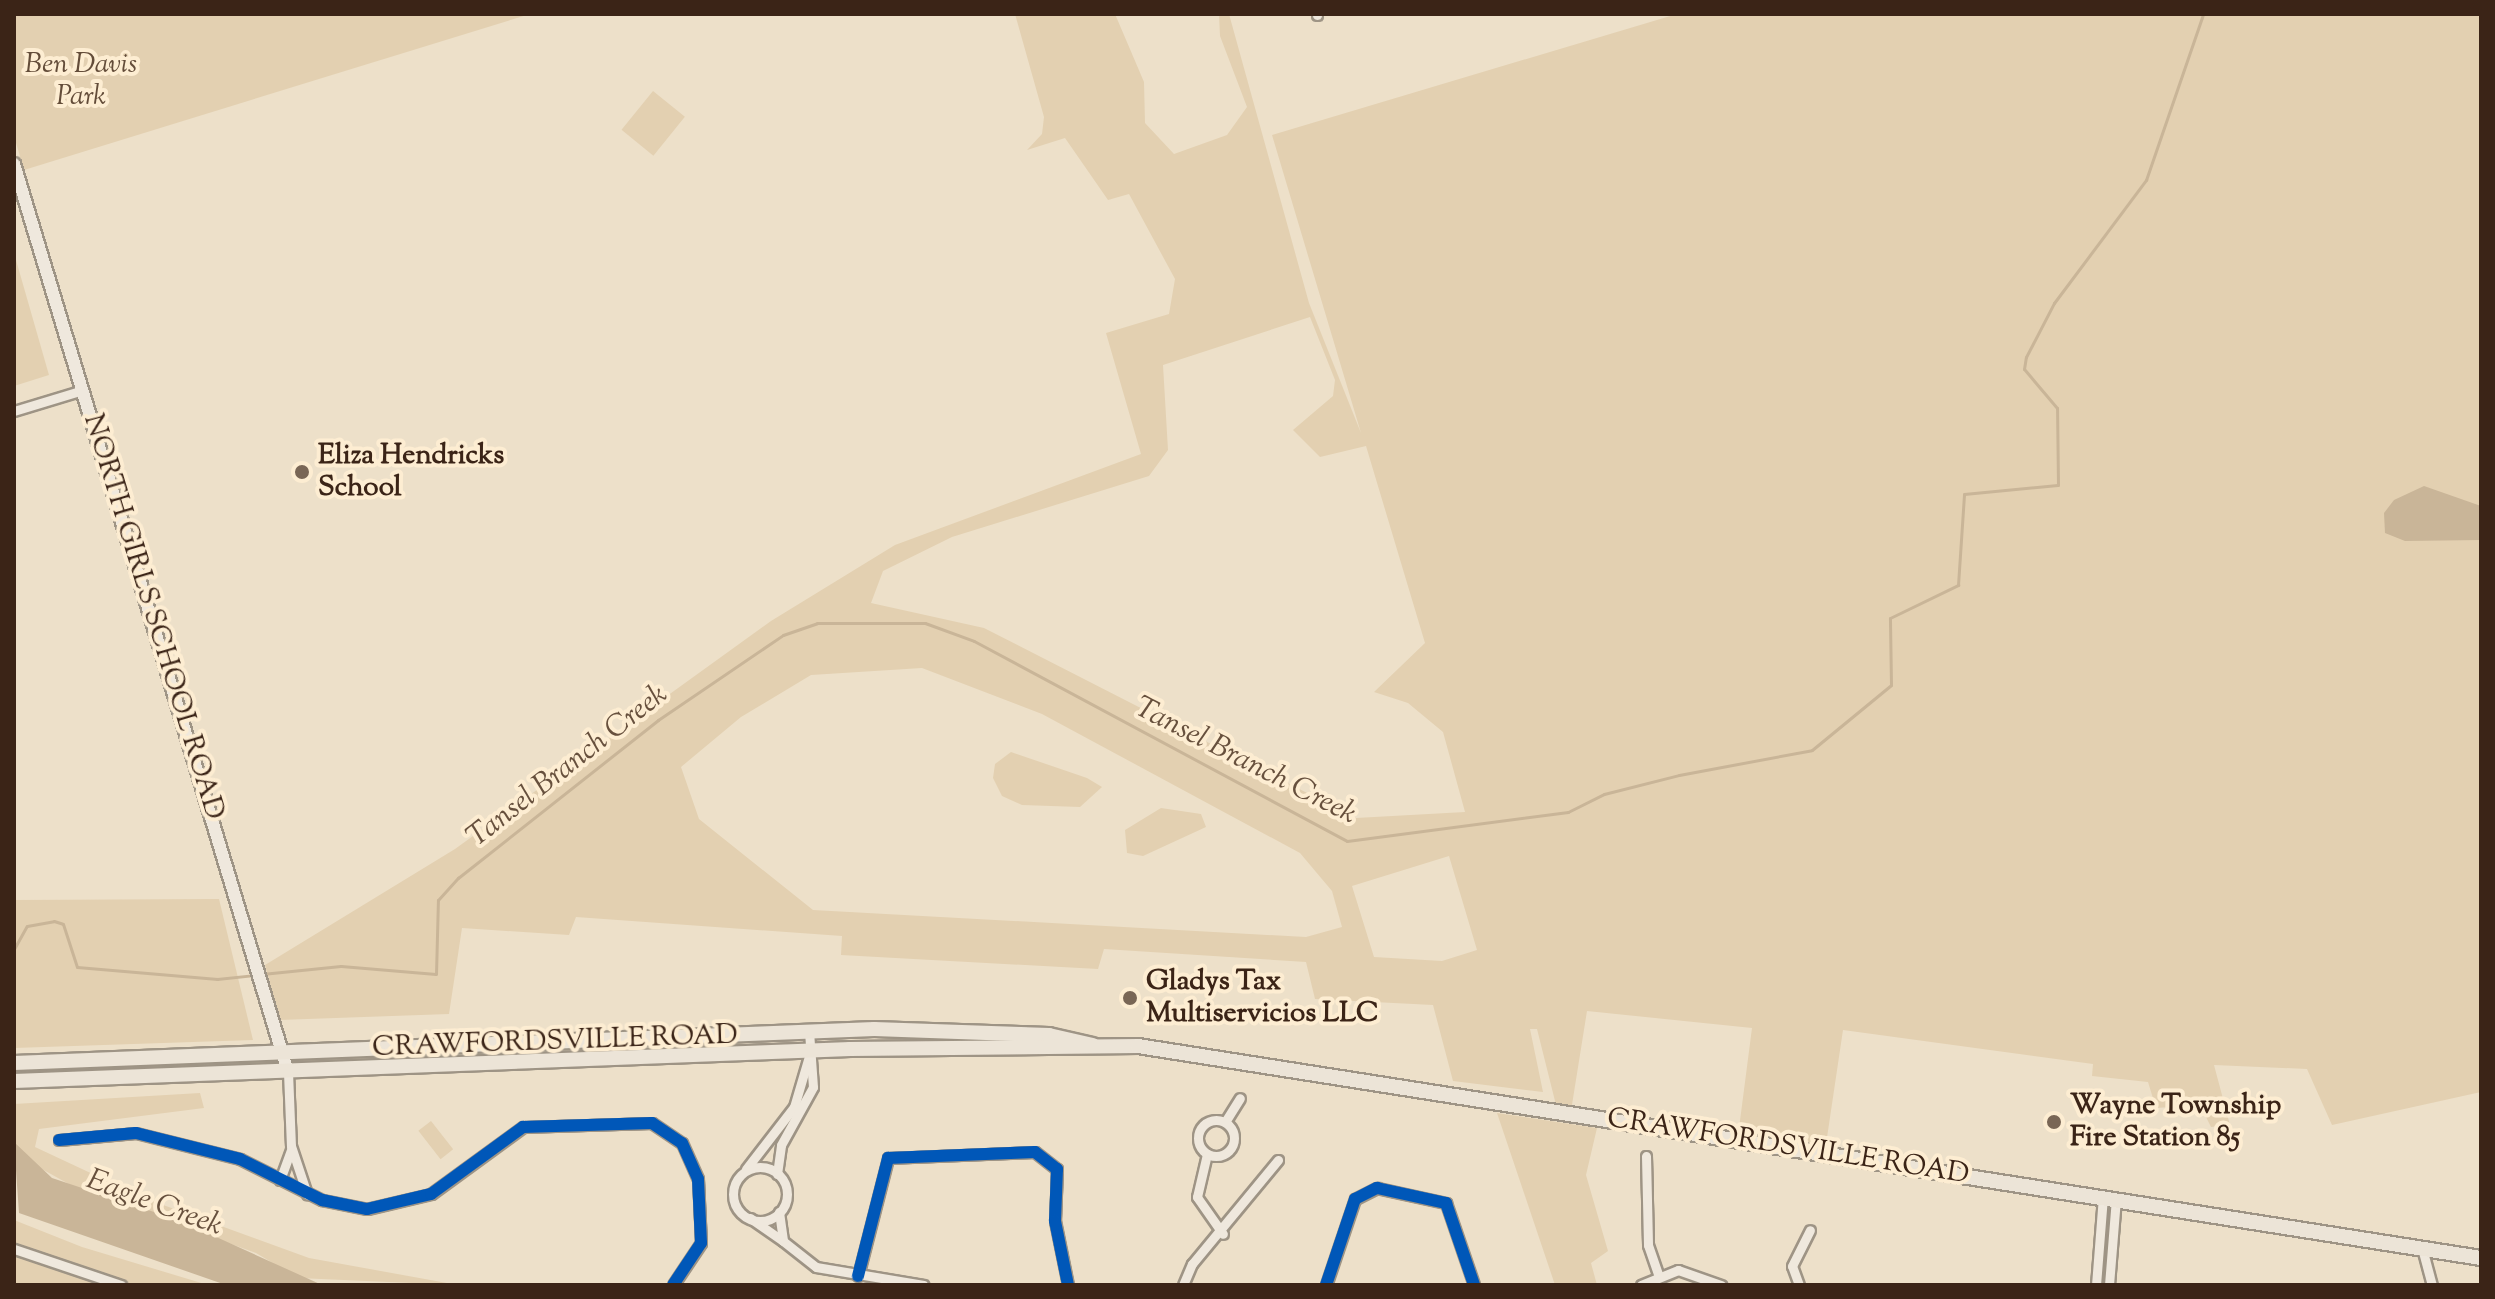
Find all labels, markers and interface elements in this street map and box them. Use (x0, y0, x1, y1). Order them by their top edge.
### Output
park label: Ben Davis Park (25, 48, 137, 114)
street label: NORTH GIRLS SCHOOL ROAD (75, 410, 231, 824)
place label: Eliza Hendricks School (318, 439, 504, 505)
marker: Eliza Hendricks School (293, 463, 311, 481)
water label: Tansel Branch Creek (461, 678, 675, 856)
water label: Tansel Branch Creek (1128, 690, 1362, 834)
place label: Gladys Tax Multiservicios LLC (1146, 965, 1379, 1031)
marker: Gladys Tax Multiservicios LLC (1121, 989, 1139, 1007)
street label: CRAWFORDSVILLE ROAD (372, 1019, 738, 1065)
place label: Wayne Township Fire Station 85 (2070, 1089, 2281, 1155)
street label: CRAWFORDSVILLE ROAD (1605, 1102, 1971, 1192)
marker: Wayne Township Fire Station 85 (2045, 1113, 2063, 1131)
water label: Eagle Creek (81, 1163, 227, 1245)

